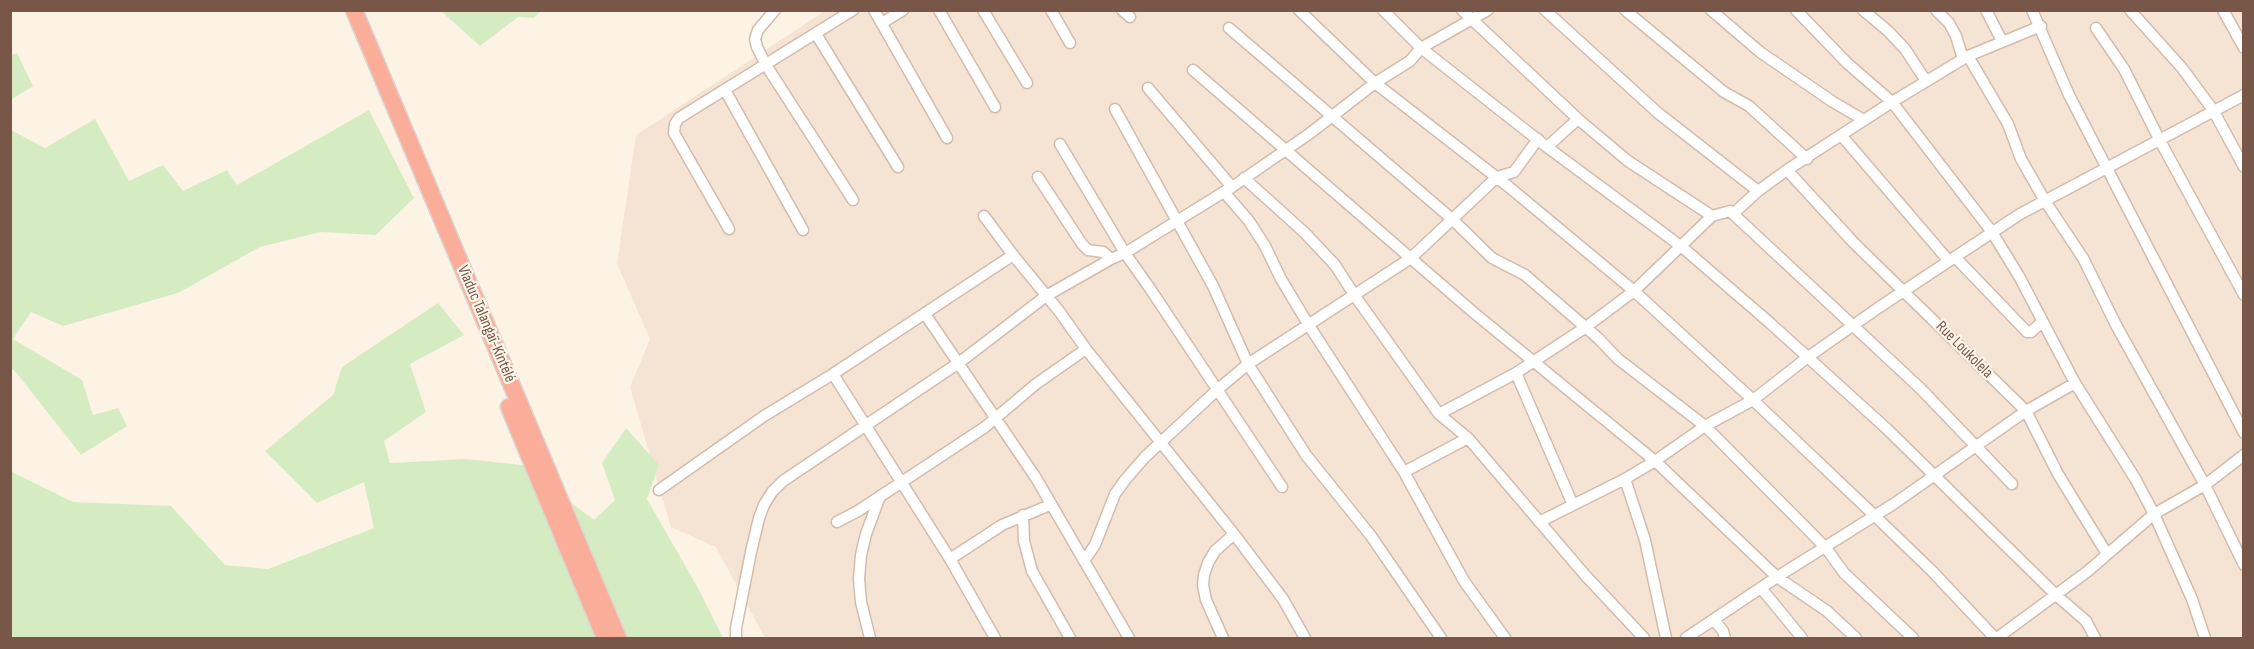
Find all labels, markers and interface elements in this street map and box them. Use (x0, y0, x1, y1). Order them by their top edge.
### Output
street label: Viaduc Talangaï-Kintélé (453, 263, 519, 385)
street label: Rue Loukolela (1931, 317, 1997, 383)

